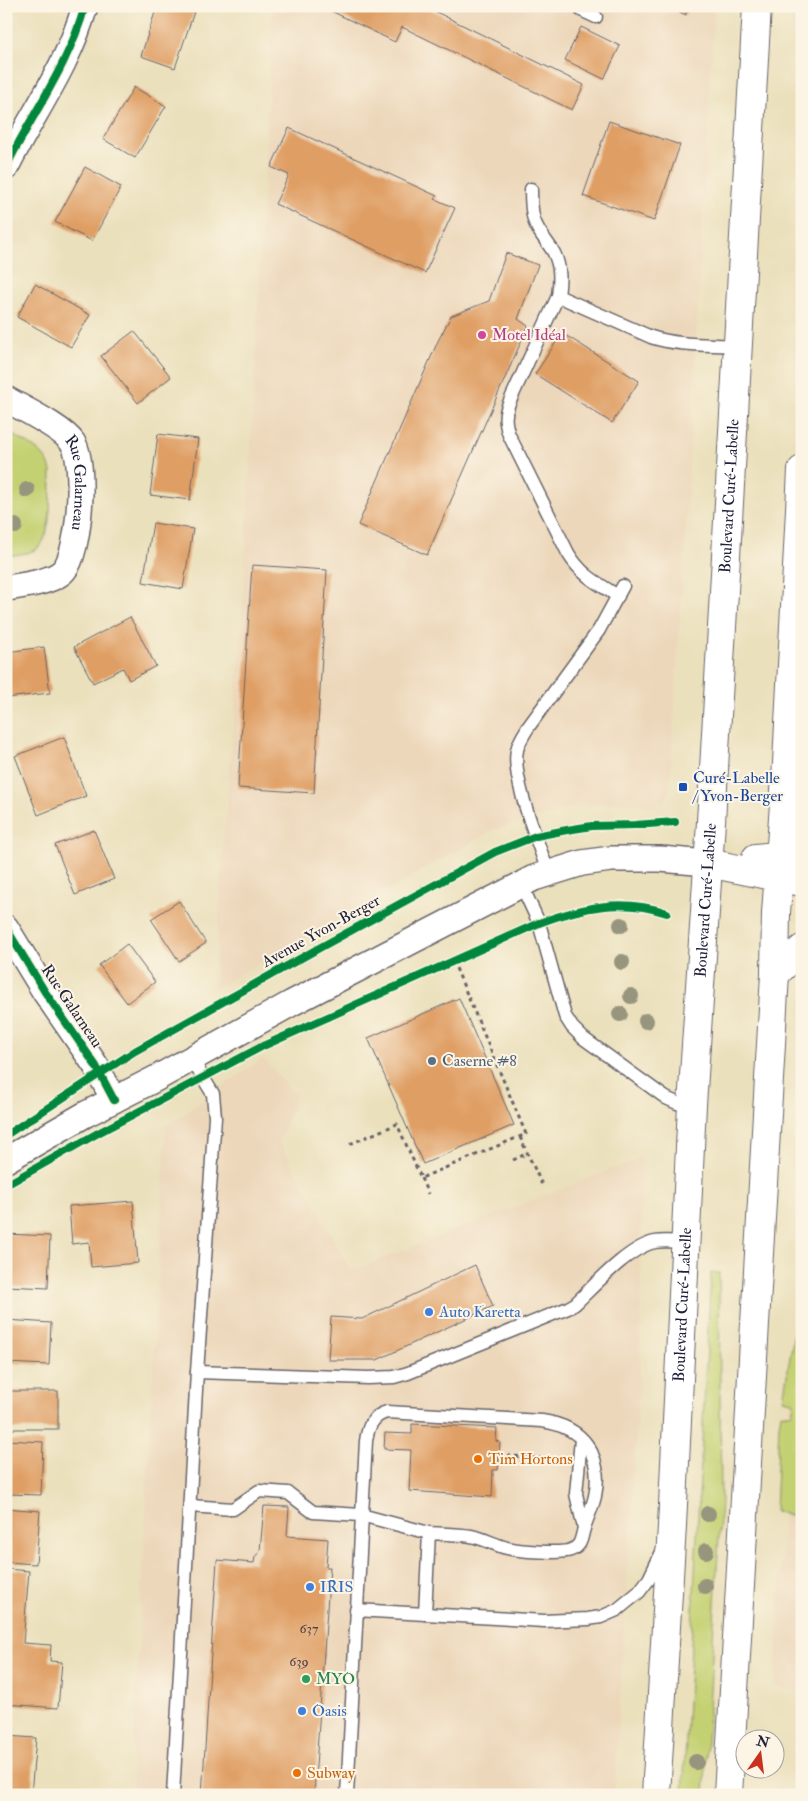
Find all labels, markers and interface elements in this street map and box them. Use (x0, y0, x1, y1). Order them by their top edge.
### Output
place label: Motel Idéal (492, 325, 566, 345)
marker: Motel Idéal (476, 329, 488, 341)
street label: Boulevard Curé-Labelle (715, 418, 744, 574)
street label: Rue Galarneau (61, 431, 90, 532)
place label: Curé-Labelle / Yvon-Berger (692, 768, 783, 806)
marker: Curé-Labelle / Yvon-Berger (677, 781, 689, 793)
street label: Boulevard Curé-Labelle (691, 822, 721, 978)
street label: Avenue Yvon-Berger (257, 890, 384, 972)
street label: Rue Galarneau (37, 961, 107, 1051)
place label: Caserne #8 (442, 1051, 517, 1071)
marker: Caserne #8 (426, 1055, 438, 1067)
street label: Boulevard Curé-Labelle (669, 1227, 696, 1382)
place label: Auto Karetta (438, 1302, 521, 1322)
marker: Auto Karetta (423, 1306, 435, 1318)
place label: Tim Hortons (488, 1449, 573, 1469)
marker: Tim Hortons (472, 1453, 484, 1465)
place label: IRIS (320, 1577, 353, 1597)
marker: IRIS (304, 1581, 316, 1593)
house number: 637 (300, 1620, 319, 1637)
house number: 639 (289, 1653, 309, 1670)
place label: MYO (316, 1669, 355, 1689)
marker: MYO (300, 1673, 312, 1685)
place label: Oasis (312, 1701, 347, 1721)
marker: Oasis (296, 1705, 308, 1717)
north arrow (736, 1728, 786, 1778)
text: N (754, 1732, 772, 1752)
place label: Subway (307, 1763, 356, 1783)
marker: Subway (291, 1767, 303, 1779)

